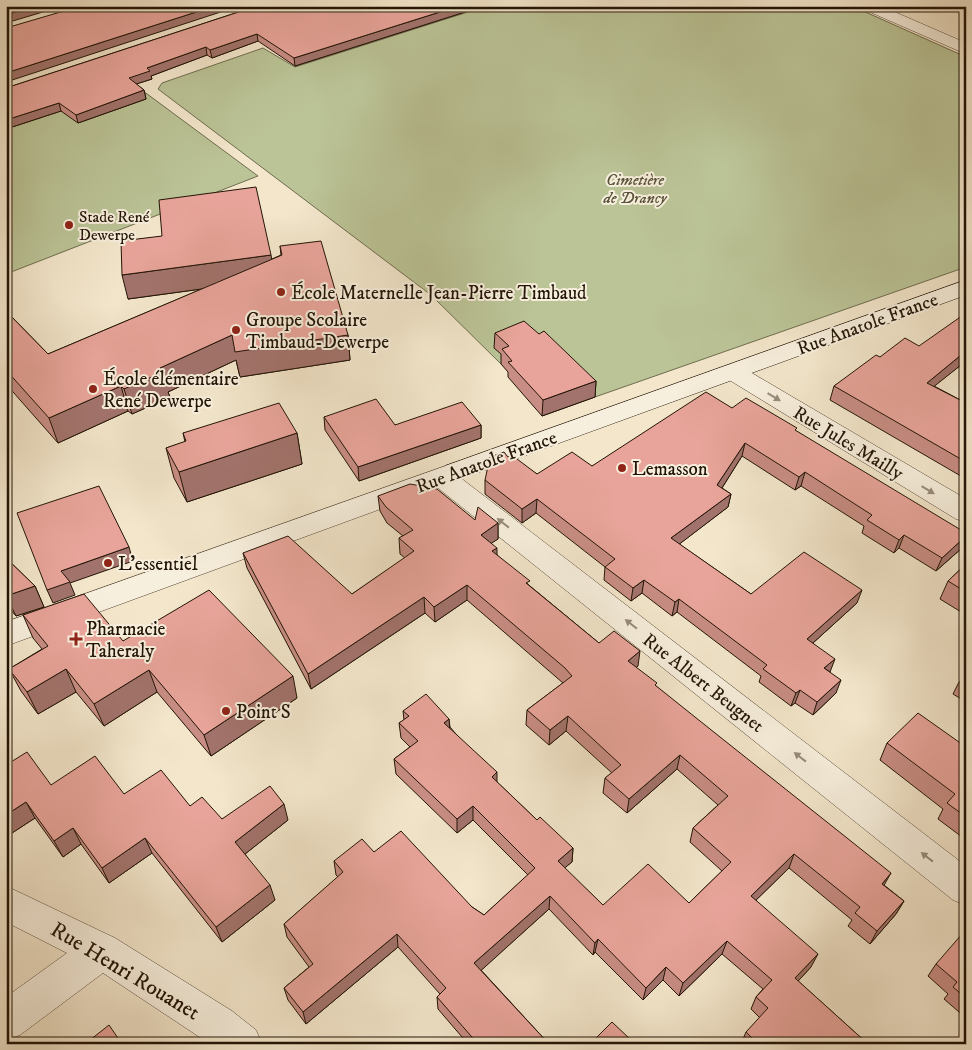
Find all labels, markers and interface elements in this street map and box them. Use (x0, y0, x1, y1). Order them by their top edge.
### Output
park label: Cimetière de Drancy (602, 170, 668, 208)
place label: Stade René Dewerpe (79, 207, 150, 245)
marker: Stade René Dewerpe (63, 219, 75, 231)
place label: École Maternelle Jean-Pierre Timbaud (291, 281, 587, 305)
marker: École Maternelle Jean-Pierre Timbaud (275, 286, 287, 298)
street label: Rue Anatole France (794, 288, 941, 361)
place label: Groupe Scolaire Timbaud-Dewerpe (246, 309, 389, 354)
marker: Groupe Scolaire Timbaud-Dewerpe (230, 324, 242, 336)
place label: École élémentaire René Dewerpe (103, 367, 239, 413)
marker: École élémentaire René Dewerpe (87, 383, 99, 395)
one-way arrow (768, 392, 781, 402)
street label: Rue Jules Mailly (789, 401, 908, 486)
street label: Rue Anatole France (413, 426, 560, 499)
place label: Lemasson (632, 458, 708, 481)
marker: Lemasson (616, 462, 628, 474)
one-way arrow (922, 485, 935, 495)
one-way arrow (497, 518, 510, 529)
place label: L'essentiel (118, 553, 198, 576)
marker: L'essentiel (102, 557, 114, 569)
place label: Pharmacie Taheraly (86, 618, 166, 663)
one-way arrow (625, 618, 638, 629)
street label: Rue Albert Beugnet (638, 629, 768, 738)
marker: Pharmacie Taheraly (70, 633, 82, 645)
place label: Point S (236, 701, 291, 724)
marker: Point S (220, 705, 232, 717)
one-way arrow (793, 752, 807, 762)
one-way arrow (921, 852, 934, 863)
street label: Rue Henri Rouanet (46, 916, 205, 1026)

